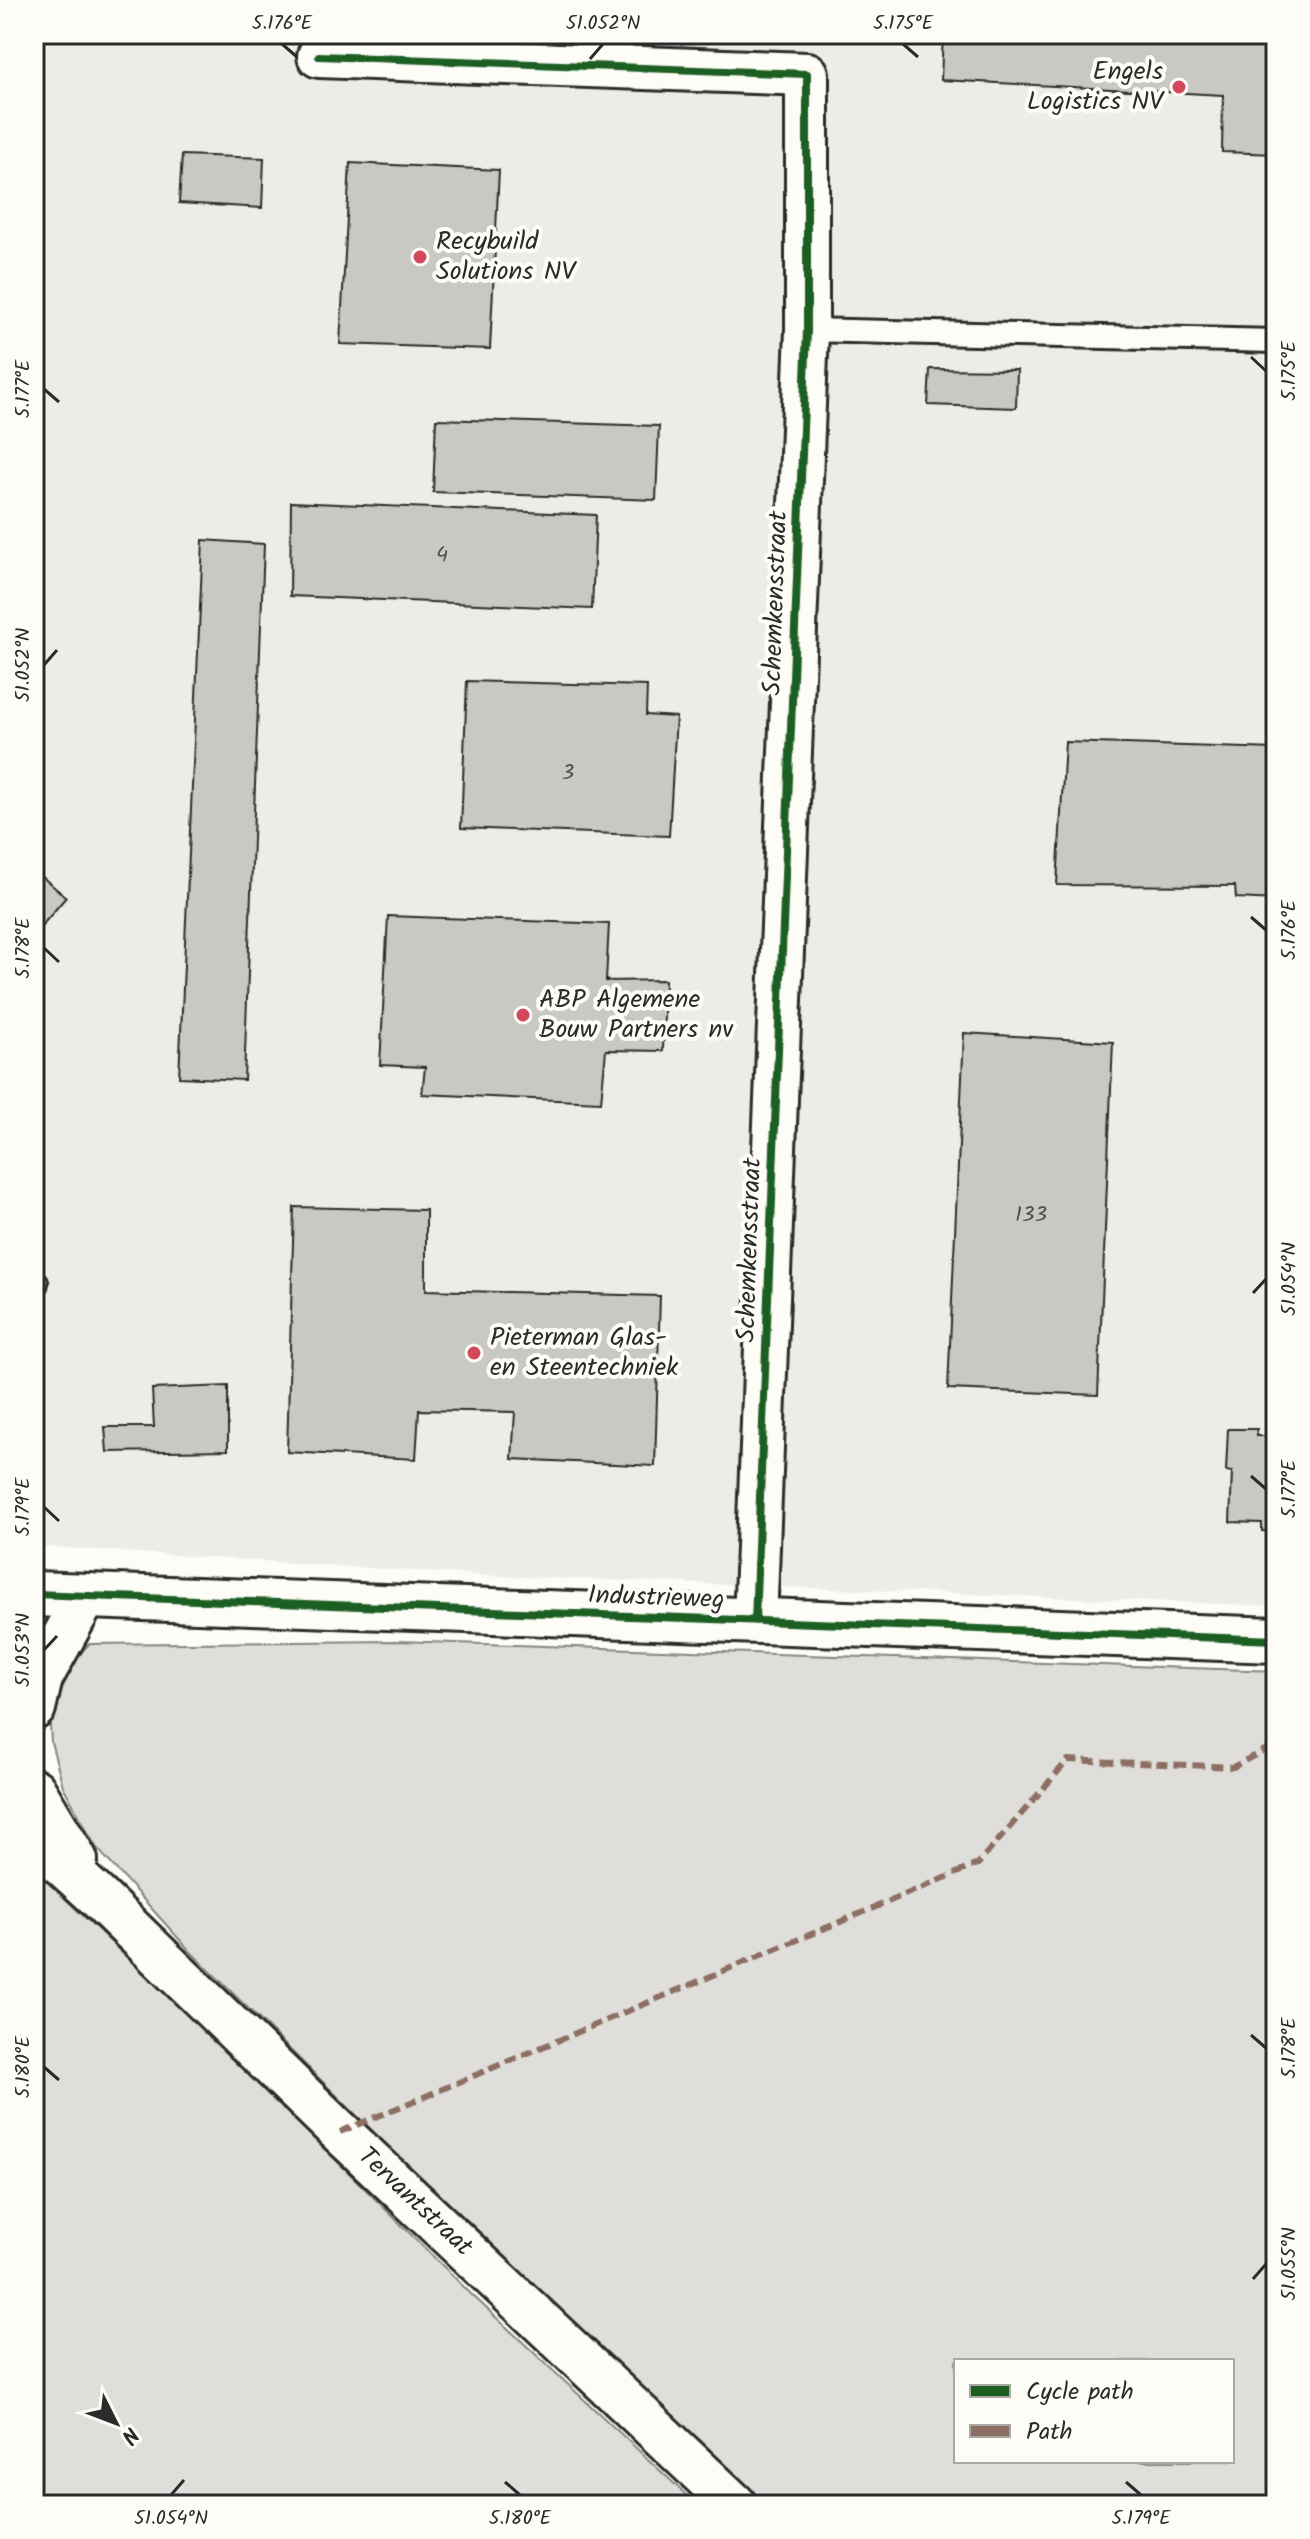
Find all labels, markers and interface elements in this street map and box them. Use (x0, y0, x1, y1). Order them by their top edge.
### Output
text: 5.176°E (252, 8, 314, 40)
text: 51.052°N (566, 8, 640, 40)
text: 5.175°E (873, 8, 934, 40)
place label: Engels Logistics NV (1027, 51, 1165, 123)
marker: Engels Logistics NV (1170, 78, 1188, 96)
place label: Recybuild Solutions NV (436, 221, 577, 293)
marker: Recybuild Solutions NV (411, 248, 429, 266)
text: 5.175°E (1274, 340, 1306, 401)
text: 5.177°E (8, 358, 40, 418)
street label: Schemkensstraat (752, 509, 800, 696)
house number: 4 (436, 538, 448, 573)
text: 51.052°N (8, 628, 40, 702)
house number: 3 (562, 756, 574, 791)
text: 5.176°E (1274, 898, 1306, 960)
text: 5.178°E (8, 916, 40, 979)
place label: ABP Algemene Bouw Partners nv (539, 979, 734, 1051)
marker: ABP Algemene Bouw Partners nv (514, 1006, 532, 1024)
street label: Schemkensstraat (726, 1156, 774, 1343)
house number: 133 (1015, 1198, 1047, 1233)
text: 51.054°N (1274, 1242, 1306, 1316)
place label: Pieterman Glas- en Steentechniek (490, 1317, 679, 1389)
marker: Pieterman Glas- en Steentechniek (465, 1344, 483, 1362)
text: 5.177°E (1274, 1458, 1306, 1518)
text: 5.179°E (8, 1476, 40, 1537)
street label: Industrieweg (587, 1575, 725, 1621)
text: 51.053°N (8, 1613, 40, 1687)
text: 5.178°E (1274, 2016, 1306, 2079)
text: 5.180°E (8, 2035, 40, 2098)
street label: Tervantstraat (347, 2137, 483, 2268)
text: 51.055°N (1274, 2227, 1306, 2301)
legend (954, 2359, 1234, 2463)
text: Cycle path (1026, 2373, 1134, 2412)
north arrow (76, 2383, 156, 2463)
text: Path (1026, 2413, 1072, 2452)
text: N (111, 2418, 147, 2452)
text: 51.054°N (134, 2503, 208, 2535)
text: 5.180°E (489, 2503, 552, 2535)
text: 5.179°E (1111, 2503, 1172, 2535)

